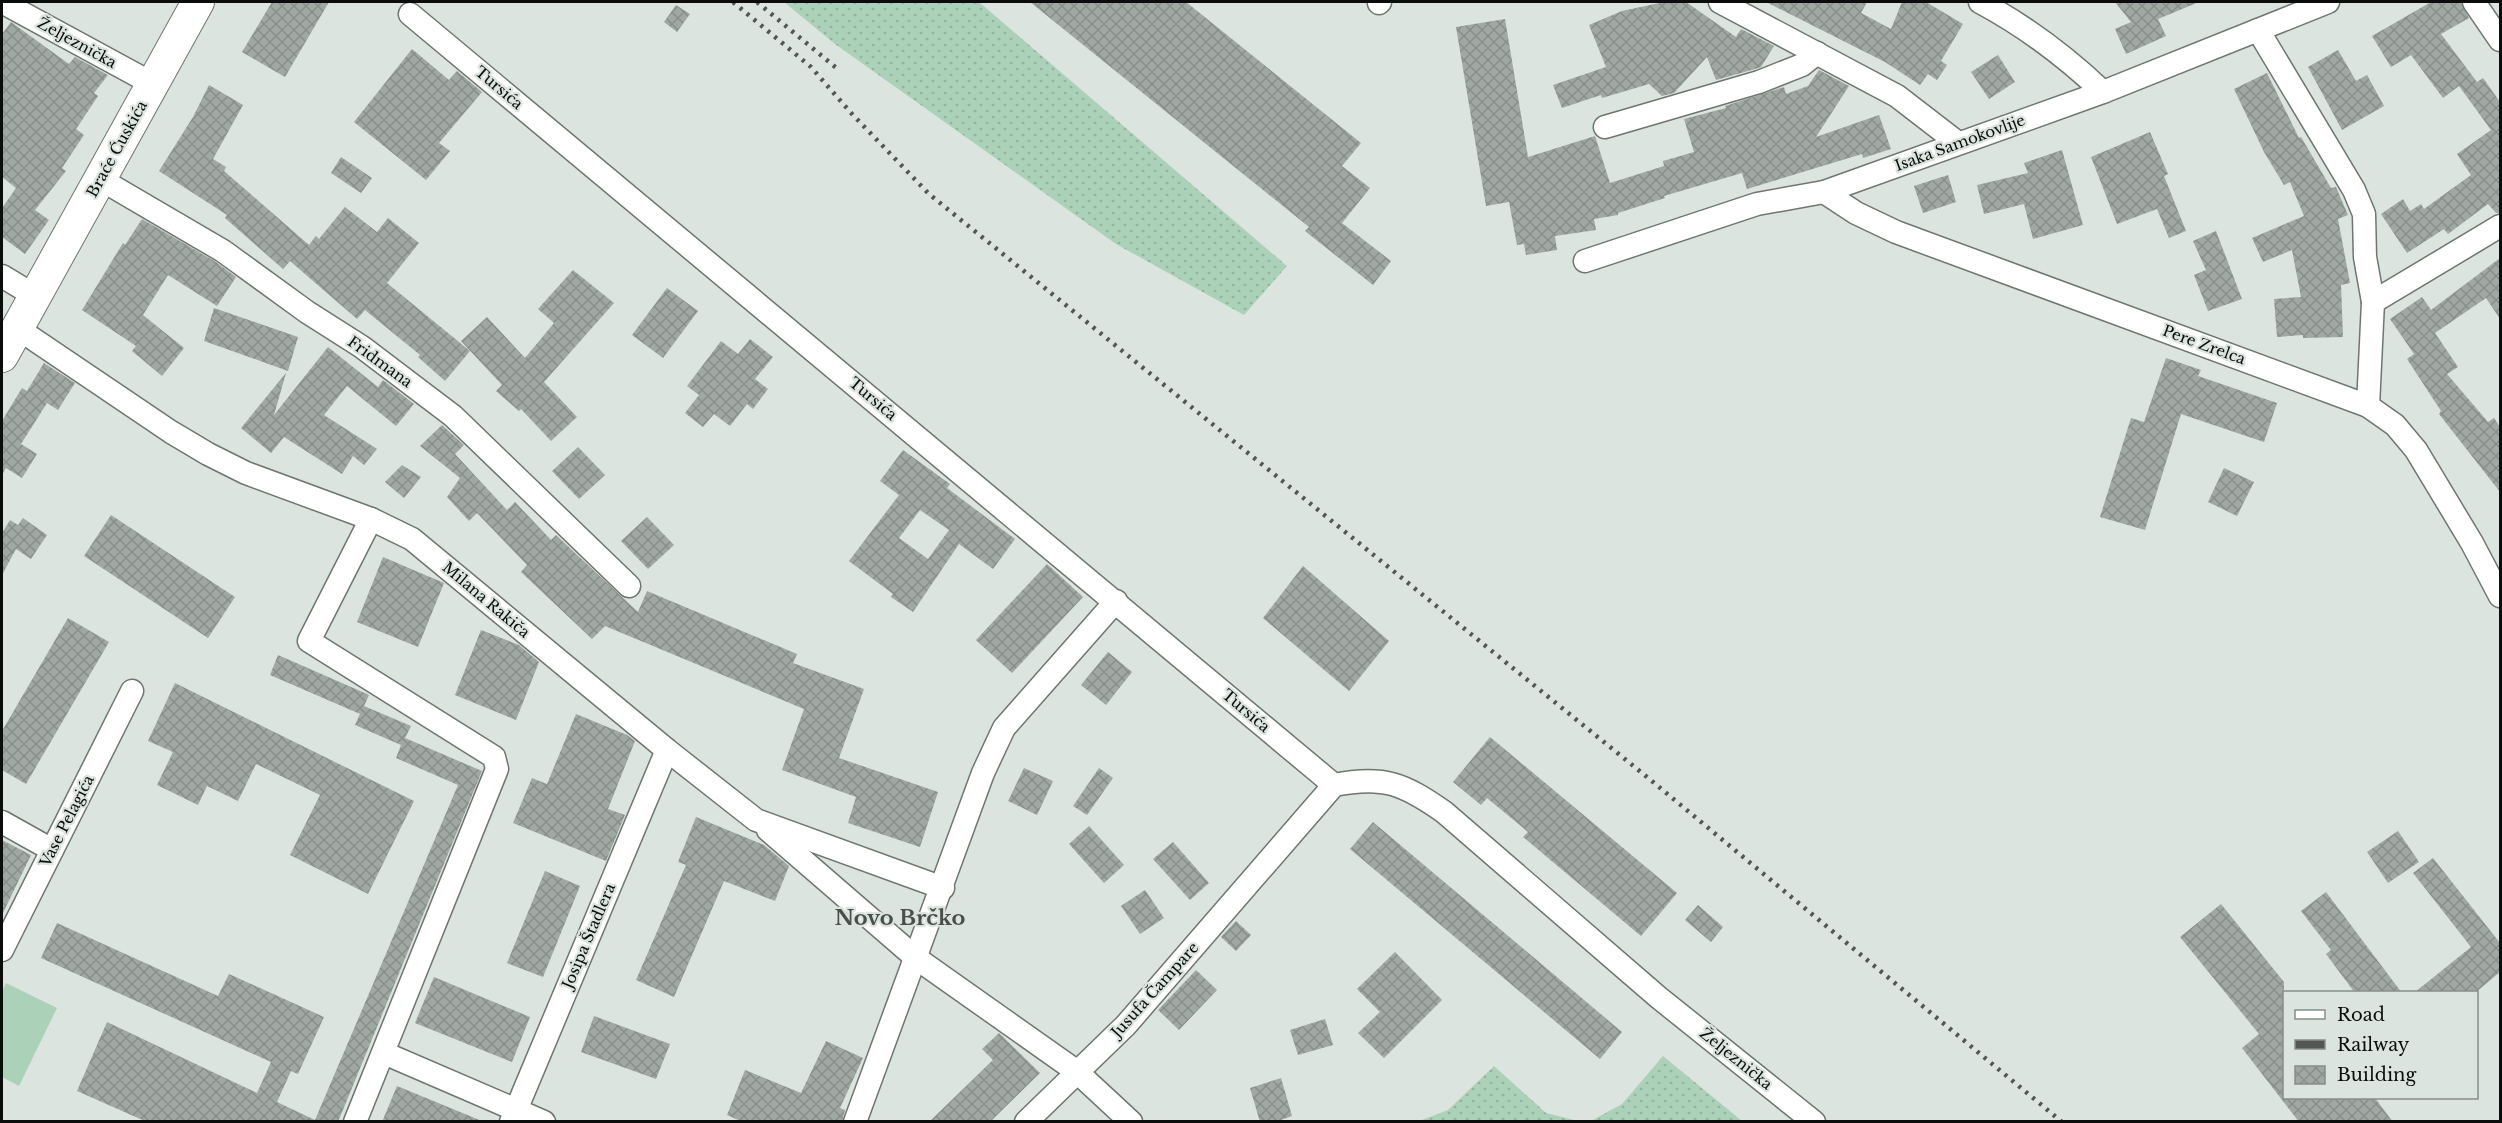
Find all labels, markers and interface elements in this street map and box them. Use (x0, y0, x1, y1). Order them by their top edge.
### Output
street label: Željeznička (34, 13, 121, 72)
street label: Tursića (472, 62, 528, 114)
street label: Braće Ćuskića (82, 97, 151, 200)
street label: Isaka Samokovlije (1892, 110, 2028, 175)
street label: Pere Zrelca (2160, 321, 2249, 369)
street label: Fridmana (344, 332, 417, 392)
street label: Tursića (846, 373, 902, 425)
street label: Milana Rakiča (439, 558, 534, 642)
street label: Tursića (1219, 685, 1275, 737)
street label: Vase Pelagića (35, 771, 98, 871)
street label: Josipa Štadlera (557, 880, 620, 993)
district label: Novo Brčko (835, 905, 966, 931)
street label: Jusufa Čampare (1106, 938, 1202, 1043)
legend (2283, 991, 2478, 1099)
text: Road (2337, 1004, 2385, 1026)
street label: Željeznička (1696, 1024, 1777, 1094)
text: Railway (2337, 1034, 2410, 1056)
text: Building (2337, 1064, 2416, 1086)

